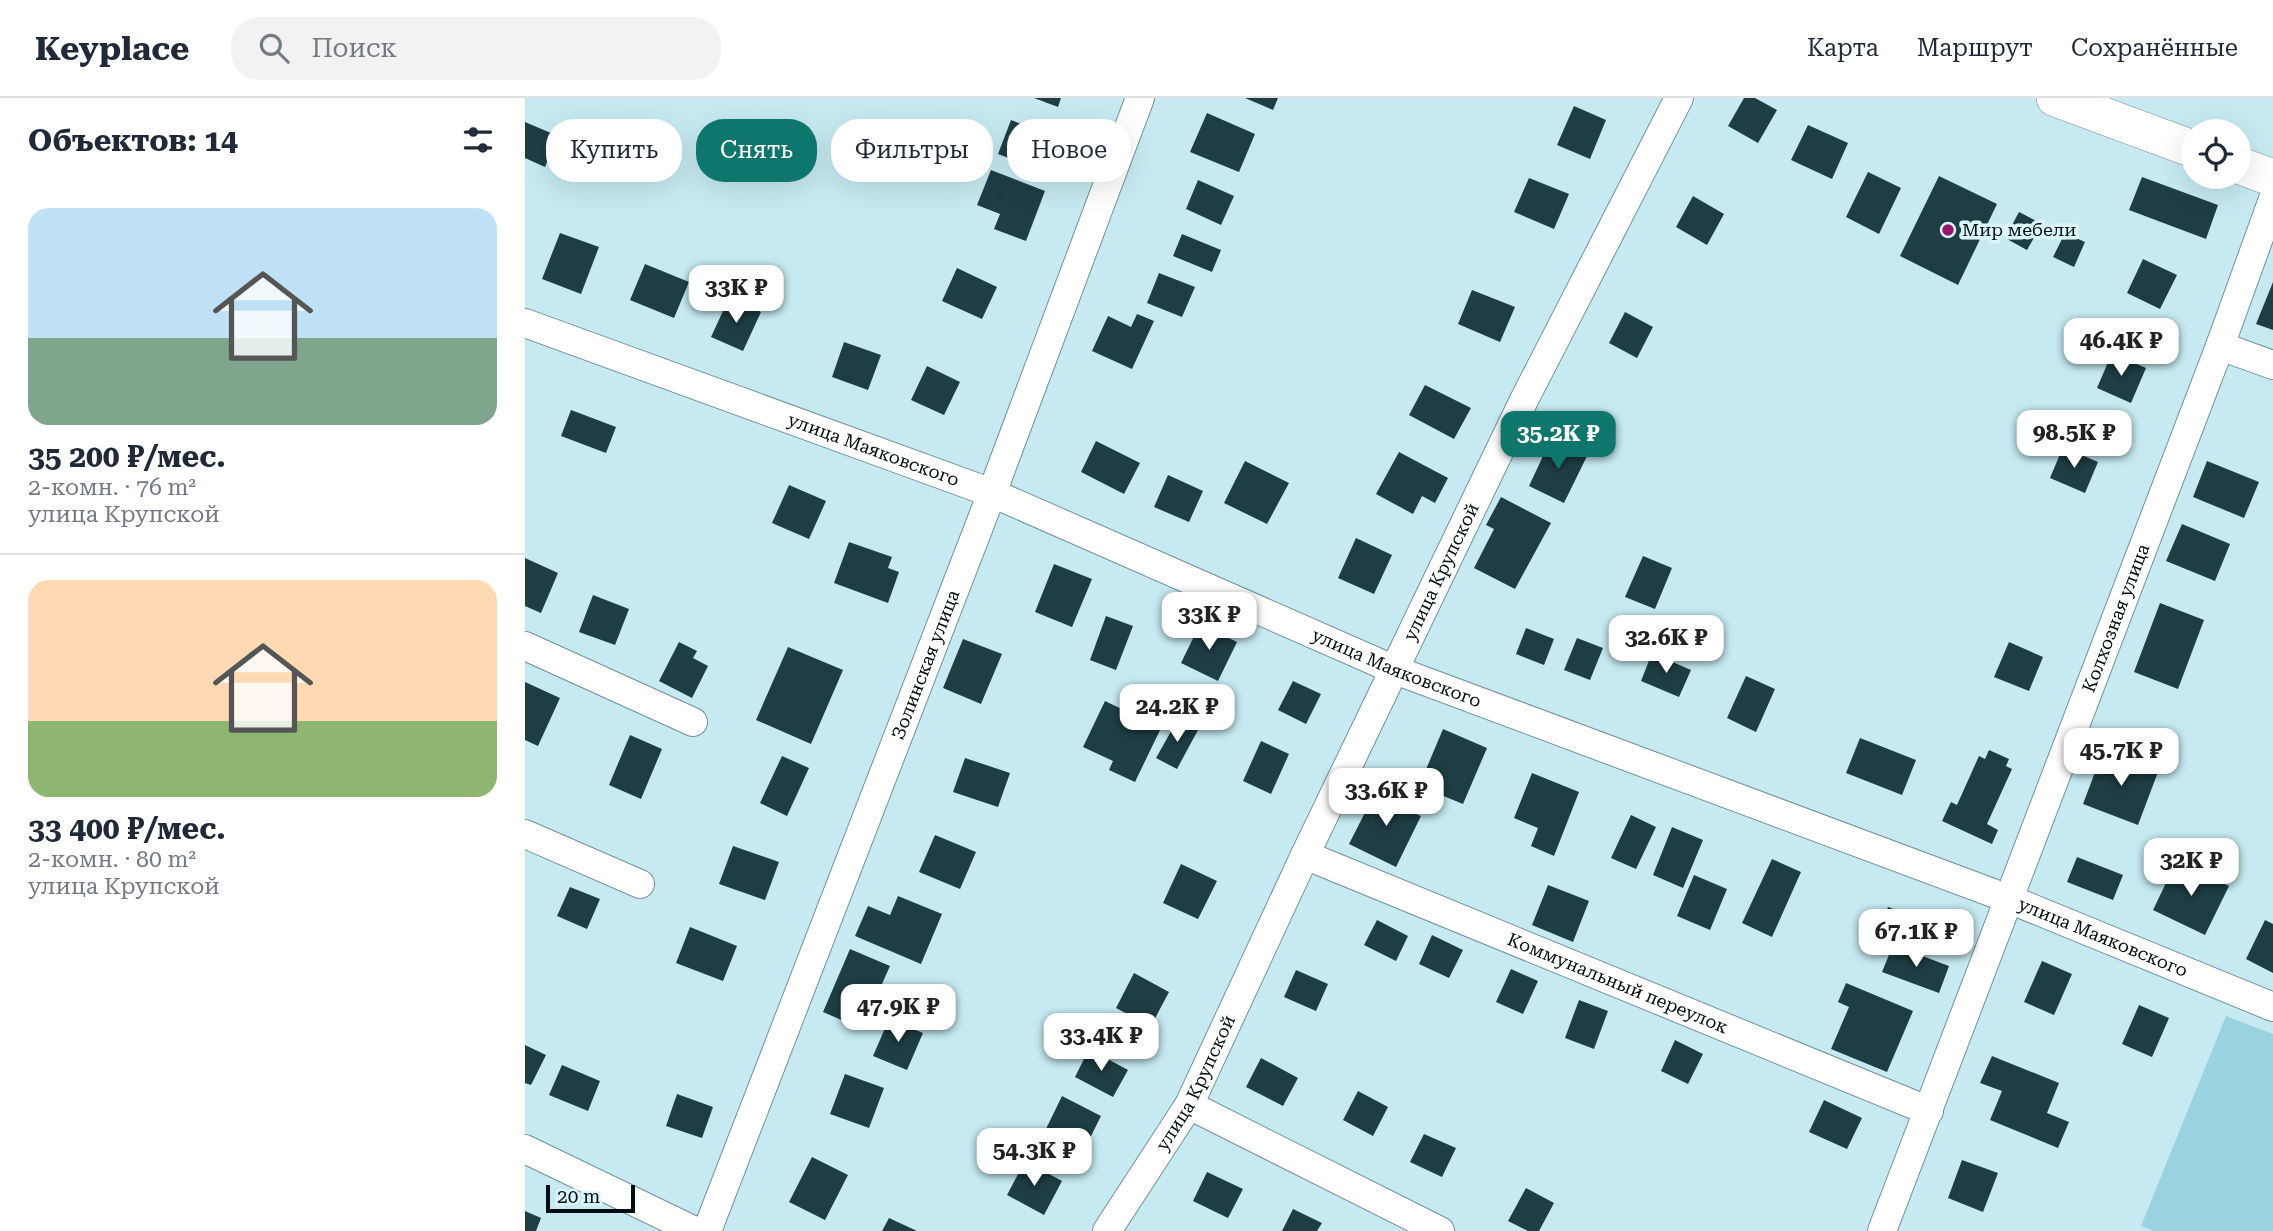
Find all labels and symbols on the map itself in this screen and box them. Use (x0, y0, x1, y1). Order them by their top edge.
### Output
place label: Мир мебели (1962, 219, 2076, 240)
marker: Мир мебели (1940, 222, 1956, 238)
pin: 33K ₽ (687, 266, 785, 325)
pin: 46.4K ₽ (2056, 318, 2186, 378)
street label: улица Маяковского (785, 409, 962, 490)
pin: 98.5K ₽ (2009, 410, 2139, 470)
pin: 35.2K ₽ (1493, 412, 1623, 471)
street label: улица Крупской (1399, 500, 1483, 644)
street label: Колхозная улица (2078, 541, 2154, 695)
street label: Золинская улица (887, 587, 964, 742)
pin: 33K ₽ (1160, 592, 1258, 652)
pin: 32.6K ₽ (1601, 616, 1731, 675)
street label: улица Маяковского (1309, 624, 1484, 711)
pin: 24.2K ₽ (1112, 684, 1242, 744)
pin: 45.7K ₽ (2056, 728, 2186, 788)
pin: 33.6K ₽ (1321, 768, 1451, 828)
pin: 32K ₽ (2142, 838, 2240, 898)
street label: улица Маяковского (2016, 893, 2191, 981)
pin: 67.1K ₽ (1851, 910, 1981, 969)
street label: Коммунальный переулок (1505, 928, 1731, 1037)
pin: 47.9K ₽ (833, 984, 963, 1044)
street label: улица Крупской (1151, 1012, 1239, 1154)
pin: 33.4K ₽ (1036, 1014, 1166, 1073)
pin: 54.3K ₽ (969, 1128, 1099, 1188)
scale bar (546, 1182, 635, 1214)

